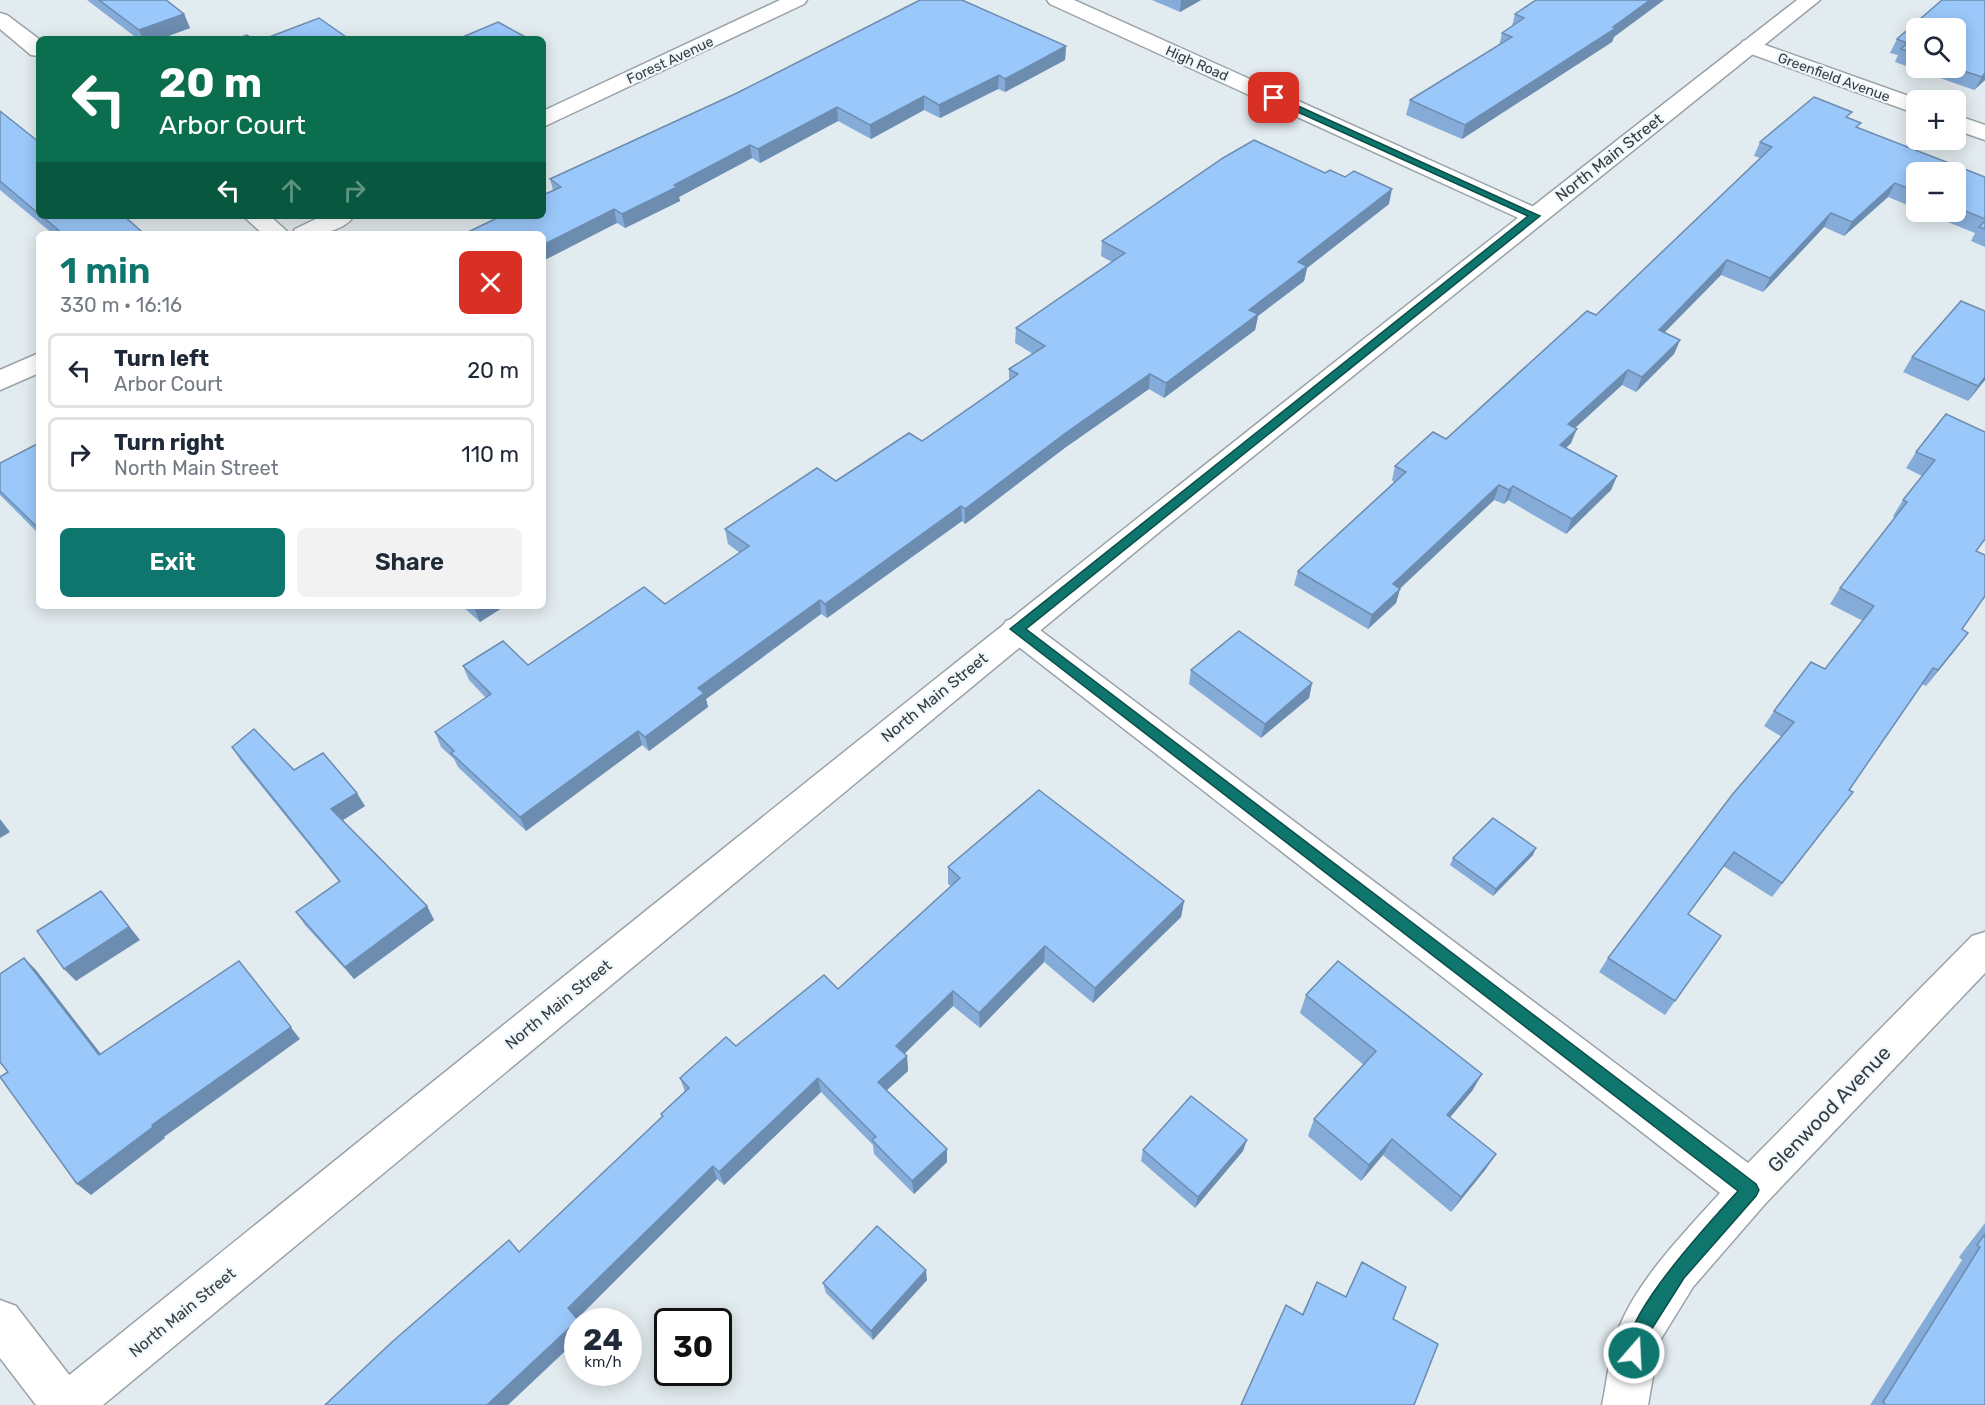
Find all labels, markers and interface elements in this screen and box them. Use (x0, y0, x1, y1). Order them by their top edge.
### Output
map controls (1906, 18, 1966, 222)
button: search (1906, 18, 1966, 78)
street label: Forest Avenue (624, 33, 716, 88)
street label: High Road (1163, 42, 1231, 85)
street label: Greenfield Avenue (1775, 49, 1892, 106)
text: 20 m (159, 58, 262, 108)
icon: left (60, 60, 138, 138)
pin (1248, 72, 1299, 123)
icon: arrive (1257, 81, 1290, 114)
button: + (1906, 90, 1966, 150)
text: Arbor Court (159, 109, 306, 141)
street label: North Main Street (1552, 109, 1667, 205)
button: − (1906, 162, 1966, 222)
icon: left (212, 174, 245, 207)
icon: ahead (275, 174, 308, 207)
icon: right (338, 174, 371, 207)
text: 1 min (60, 249, 151, 292)
button: close (459, 251, 522, 314)
text: 330 m · 16:16 (60, 293, 182, 317)
text: Turn left (114, 345, 209, 372)
icon: left (63, 354, 96, 387)
text: 20 m (467, 357, 519, 384)
text: Arbor Court (114, 372, 223, 396)
text: Turn right (114, 429, 224, 456)
icon: right (63, 438, 96, 471)
text: 110 m (461, 441, 519, 468)
text: North Main Street (114, 456, 278, 480)
button: Exit (60, 528, 285, 597)
button: Share (297, 528, 522, 597)
street label: North Main Street (877, 649, 991, 746)
street label: North Main Street (501, 956, 615, 1053)
street label: Glenwood Avenue (1762, 1041, 1896, 1177)
street label: North Main Street (125, 1264, 239, 1361)
speed limit sign: 30 (654, 1308, 732, 1386)
position arrow (1602, 1321, 1666, 1385)
text: 24 (583, 1322, 623, 1358)
text: km/h (584, 1353, 622, 1371)

